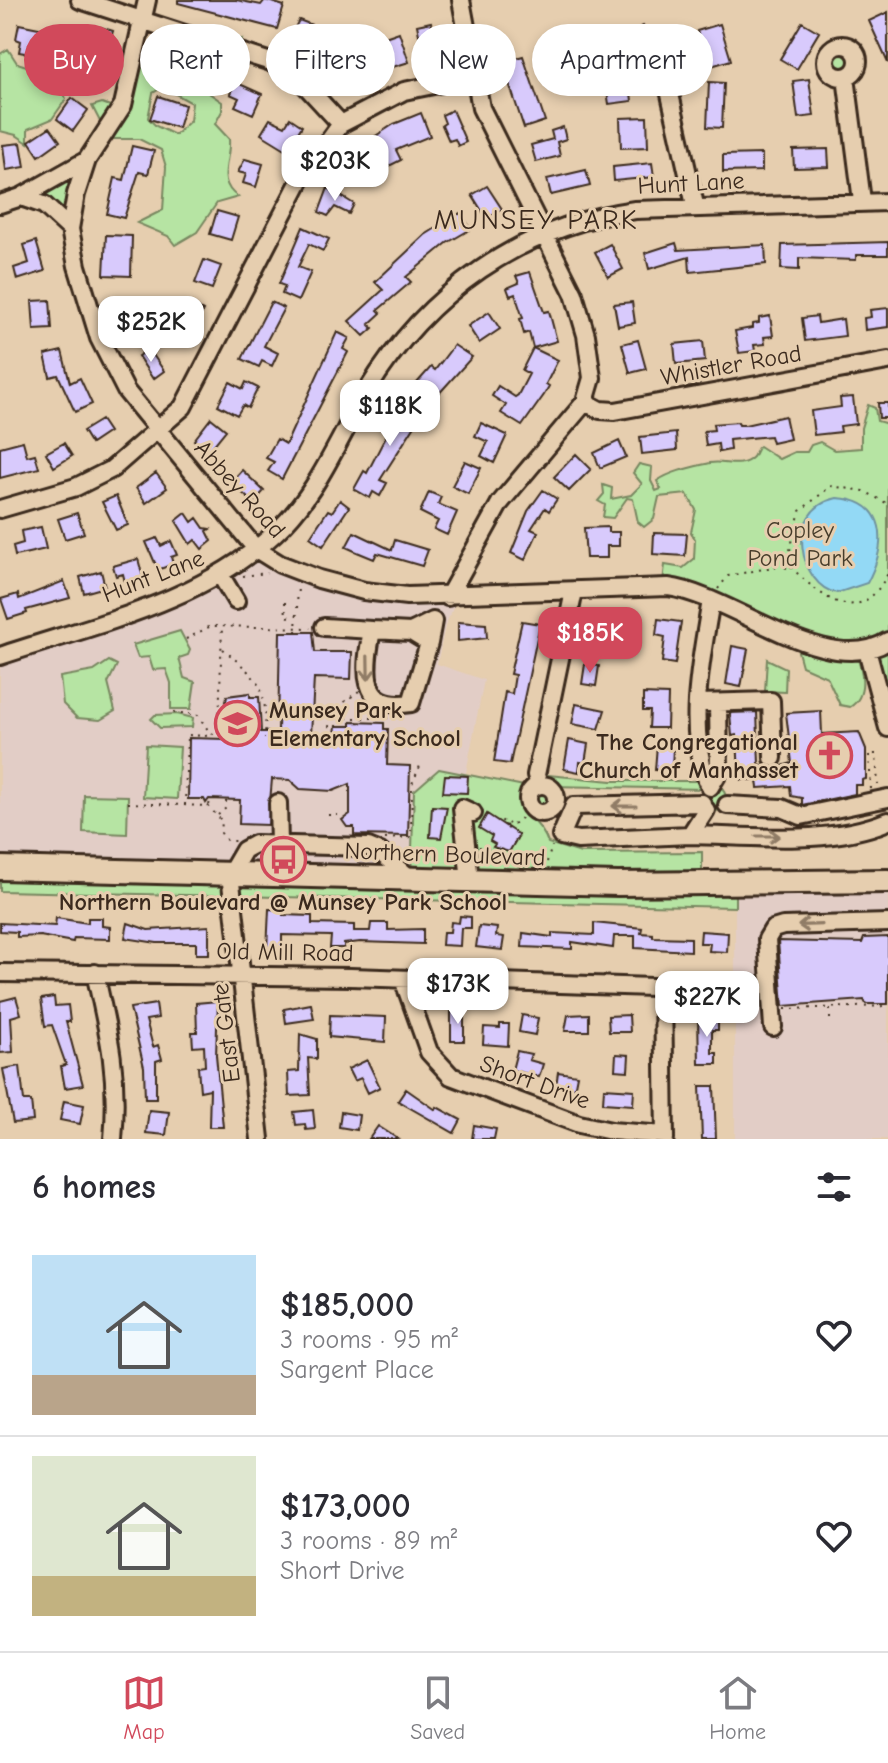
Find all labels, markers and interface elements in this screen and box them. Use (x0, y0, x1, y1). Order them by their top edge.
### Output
chip: Buy (24, 24, 124, 96)
chip: Rent (140, 24, 250, 96)
chip: Filters (266, 24, 395, 96)
chip: New (411, 24, 516, 96)
chip: Apartment (532, 24, 713, 96)
pin: $203K (279, 135, 391, 203)
text: $203K (300, 146, 370, 176)
street label: Hunt Lane (637, 166, 745, 200)
district label: MUNSEY PARK (434, 204, 638, 236)
pin: $252K (95, 296, 207, 364)
text: $252K (116, 307, 186, 337)
street label: Whistler Road (658, 339, 804, 391)
pin: $118K (334, 380, 446, 448)
text: $118K (358, 391, 422, 421)
street label: Abbey Road (189, 434, 291, 544)
park label: Copley Pond Park (747, 516, 853, 572)
street label: Hunt Lane (98, 544, 208, 608)
pin: $185K (534, 607, 646, 675)
text: $185K (556, 618, 624, 648)
one-way arrow (360, 654, 376, 681)
place label: Munsey Park Elementary School (269, 696, 461, 752)
school or university icon: Munsey Park Elementary School (214, 700, 262, 748)
place label: The Congregational Church of Manhasset (579, 728, 799, 784)
church icon: The Congregational Church of Manhasset (805, 732, 853, 780)
one-way arrow (611, 798, 638, 814)
one-way arrow (754, 828, 781, 844)
bus stop icon: Northern Boulevard @ Munsey Park School (259, 836, 307, 884)
street label: Northern Boulevard (344, 836, 546, 872)
place label: Northern Boulevard @ Munsey Park School (59, 888, 507, 916)
one-way arrow (797, 917, 824, 932)
street label: Old Mill Road (216, 937, 354, 967)
pin: $173K (402, 958, 514, 1026)
text: $173K (425, 969, 491, 999)
pin: $227K (651, 971, 763, 1039)
street label: East Gate (206, 982, 246, 1084)
text: $227K (673, 982, 741, 1012)
street label: Short Drive (476, 1049, 594, 1115)
icon: filters (812, 1165, 856, 1209)
text: 6 homes (32, 1167, 156, 1207)
text: $185,000 (280, 1285, 414, 1325)
icon: home (96, 1287, 192, 1383)
icon: heart (812, 1313, 856, 1357)
text: 3 rooms · 95 m² (280, 1325, 458, 1355)
text: Sargent Place (280, 1355, 434, 1385)
text: $173,000 (280, 1486, 411, 1526)
icon: home (96, 1488, 192, 1584)
icon: heart (812, 1514, 856, 1558)
text: 3 rooms · 89 m² (280, 1526, 457, 1556)
text: Short Drive (280, 1556, 404, 1586)
tab: Map (122, 1671, 166, 1745)
tab: Saved (410, 1671, 465, 1745)
tab: Home (709, 1671, 766, 1745)

